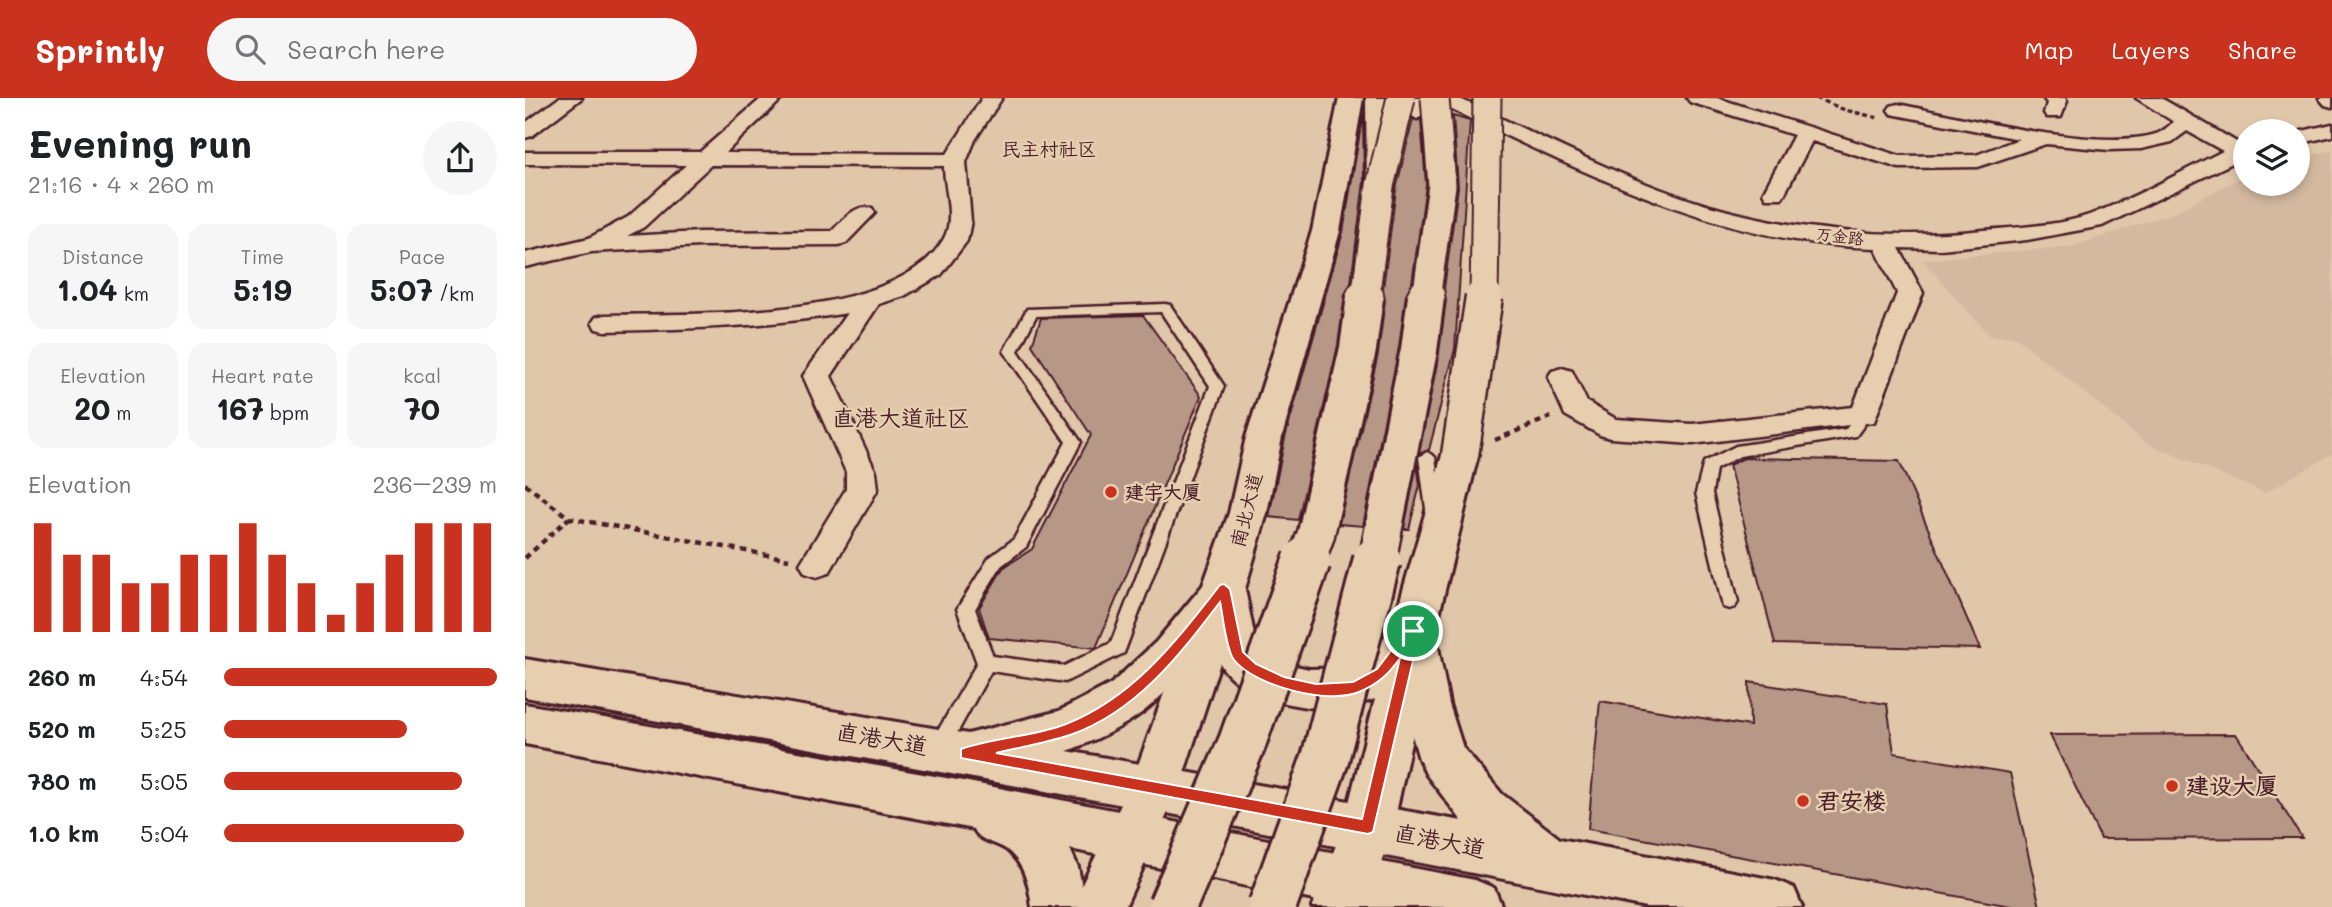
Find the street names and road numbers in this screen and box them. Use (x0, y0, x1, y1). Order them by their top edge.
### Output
street label: 万金路 (1815, 222, 1865, 249)
street label: 南北大道 (1224, 470, 1267, 550)
street label: 直港大道 (834, 715, 930, 761)
street label: 直港大道 (1392, 817, 1488, 864)

